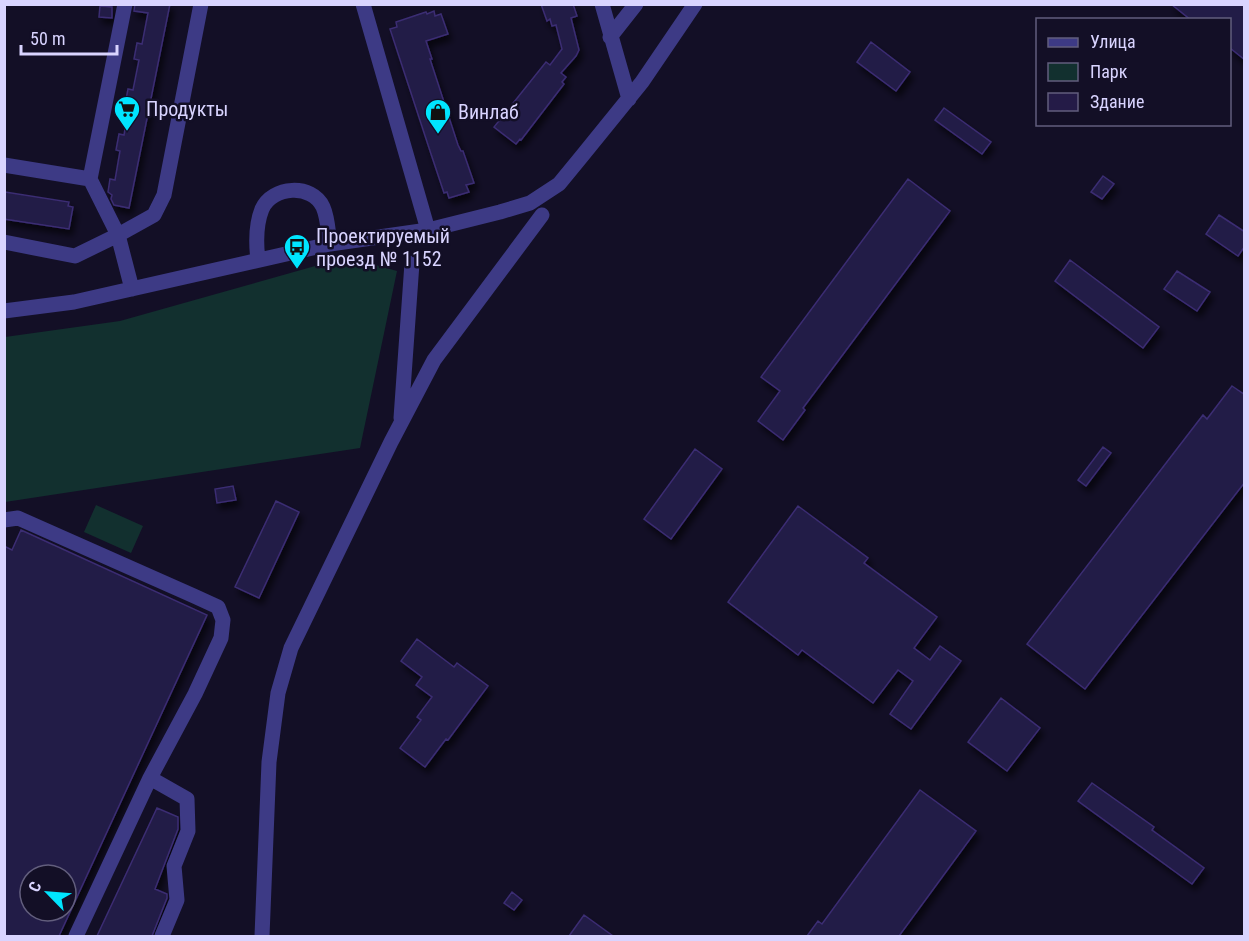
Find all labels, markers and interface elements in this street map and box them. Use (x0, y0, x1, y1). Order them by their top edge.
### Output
scale bar (21, 18, 117, 56)
legend (1036, 18, 1231, 126)
text: 50 m (30, 28, 65, 49)
text: Улица (1090, 31, 1136, 52)
text: Парк (1090, 61, 1128, 82)
text: Здание (1090, 91, 1144, 112)
supermarket icon: Продукты (112, 94, 142, 132)
place label: Продукты (146, 97, 228, 121)
shop icon: Винлаб (423, 97, 453, 135)
place label: Винлаб (458, 100, 519, 124)
place label: Проектируемый проезд № 1152 (316, 224, 450, 271)
bus stop icon: Проектируемый проезд № 1152 (282, 232, 312, 270)
north arrow (18, 863, 78, 923)
text: С (24, 879, 45, 895)

